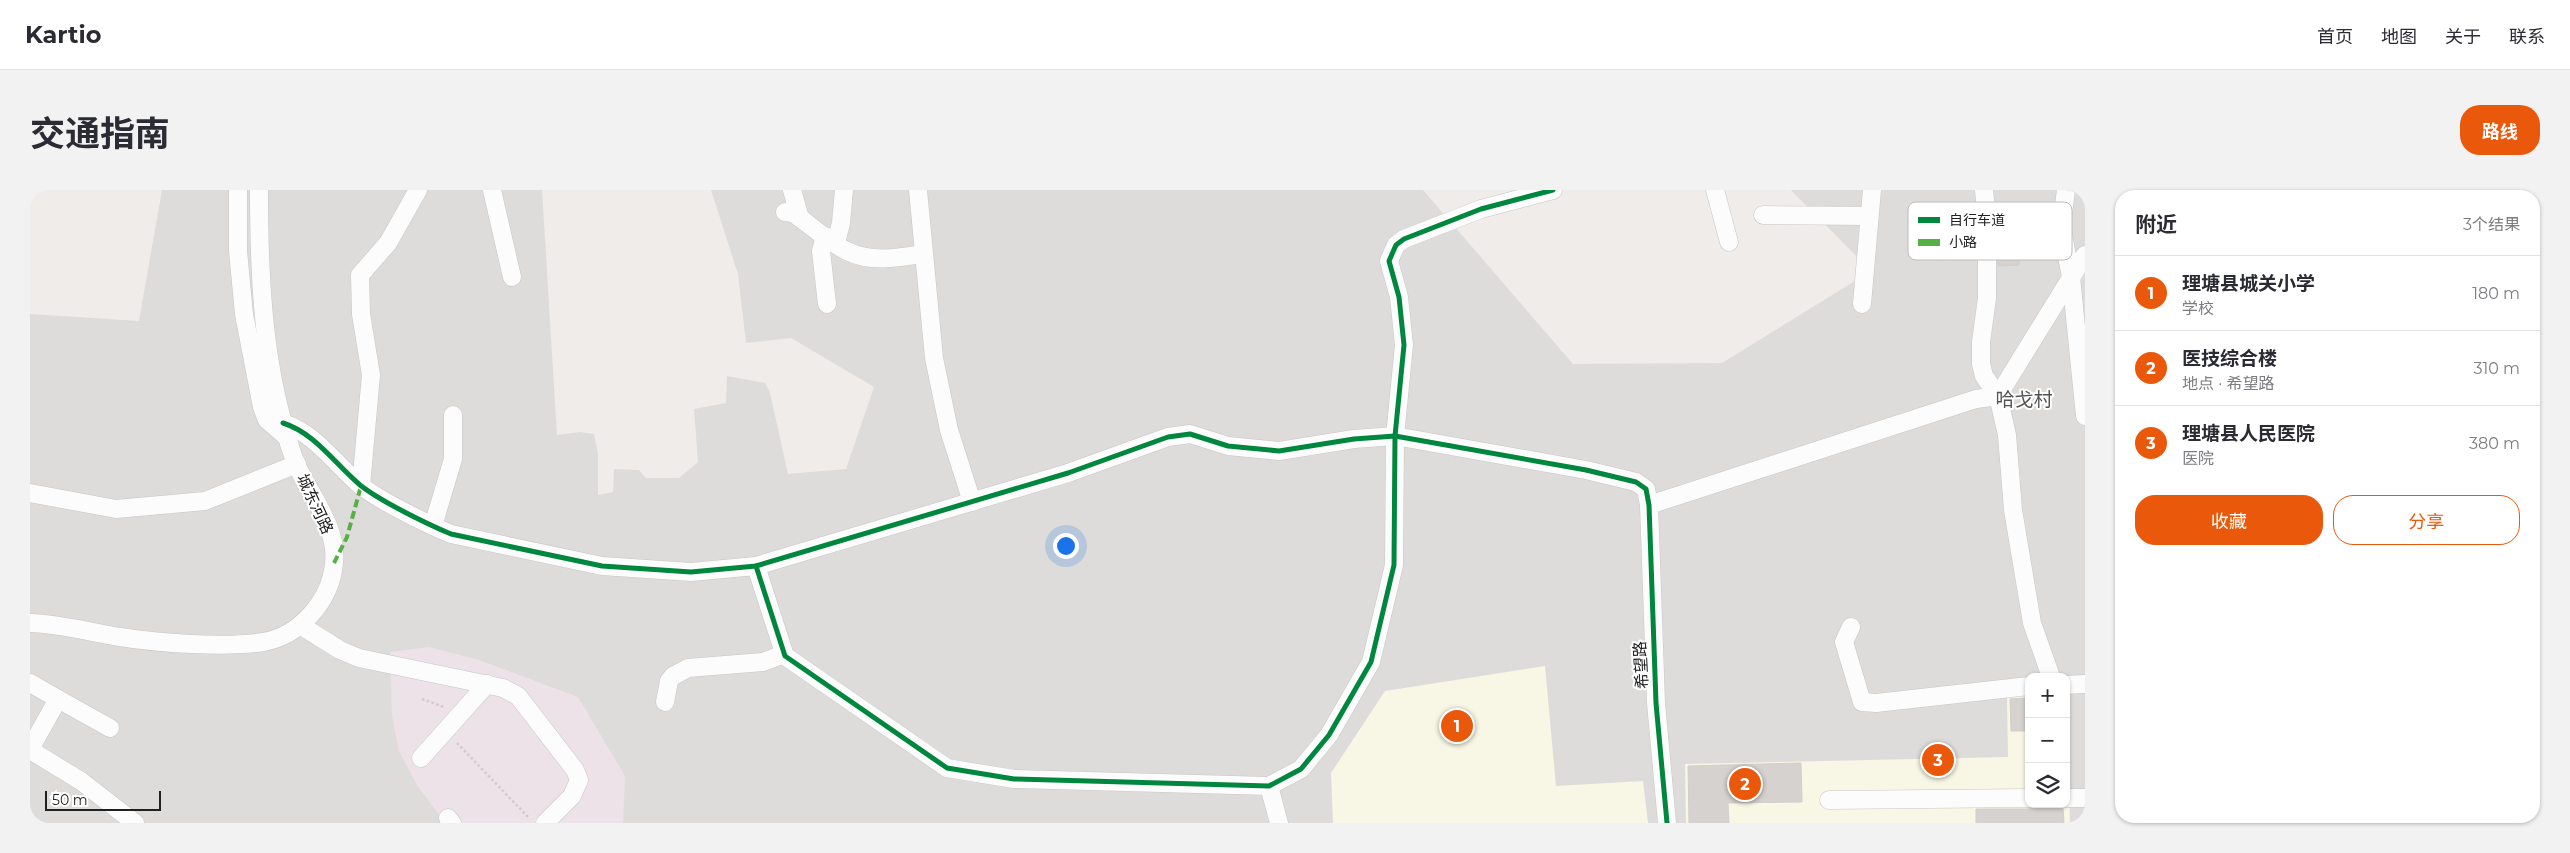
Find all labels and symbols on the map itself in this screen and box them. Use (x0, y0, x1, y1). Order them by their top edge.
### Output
legend (1908, 202, 2072, 260)
text: 自行车道 (1949, 211, 2005, 229)
text: 小路 (1949, 233, 1977, 251)
district label: 哈戈村 (1995, 388, 2053, 411)
street label: 城东河路 (293, 471, 337, 537)
your location (1053, 533, 1079, 559)
street label: 希望路 (1630, 641, 1652, 689)
pin: 1 (1441, 707, 1473, 745)
pin: 3 (1922, 741, 1954, 779)
pin: 2 (1729, 765, 1761, 803)
scale bar (45, 788, 161, 811)

